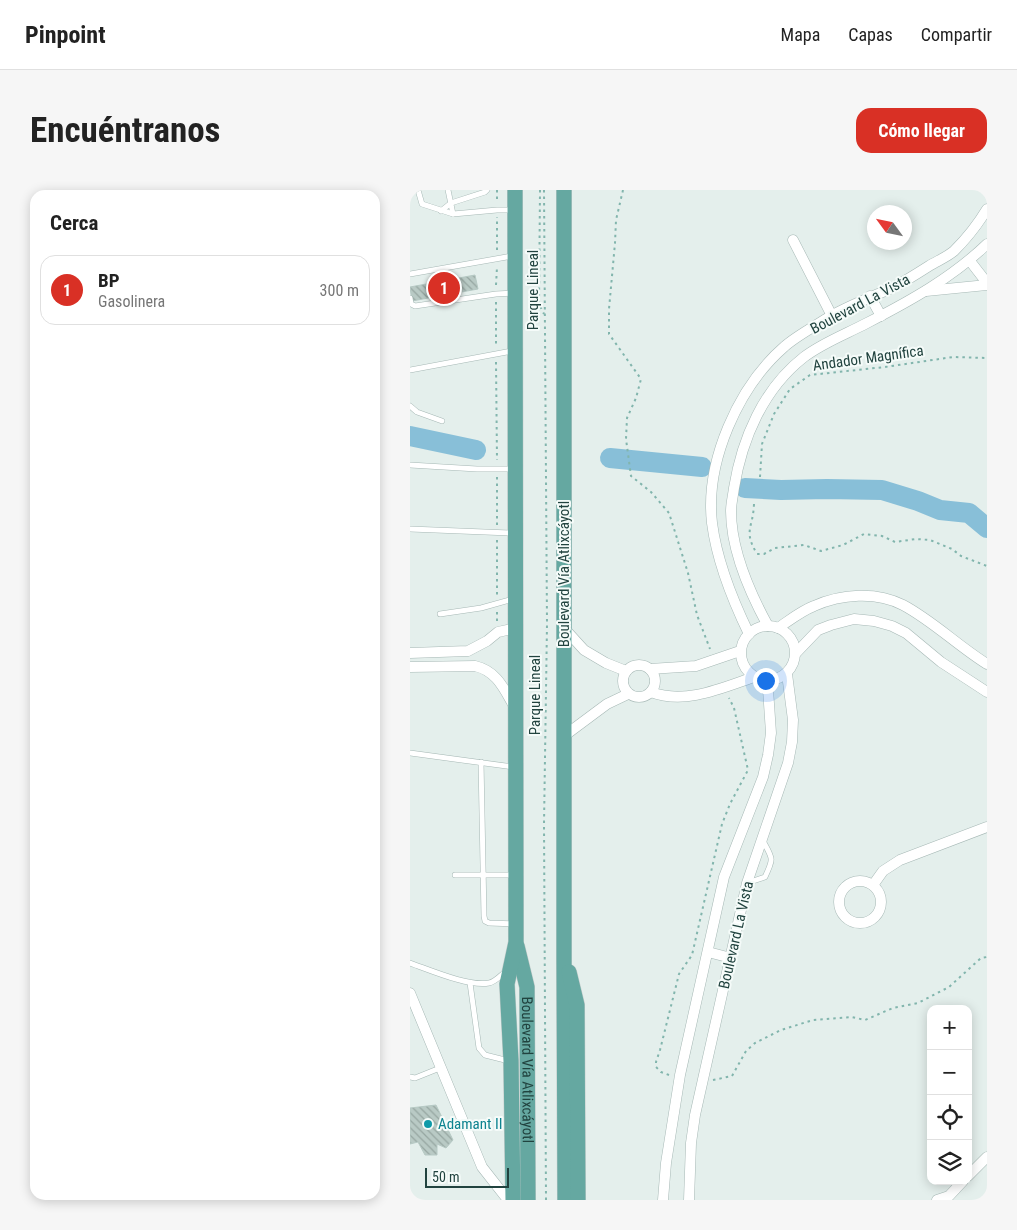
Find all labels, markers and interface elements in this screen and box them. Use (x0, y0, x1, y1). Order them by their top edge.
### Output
text: Pinpoint (25, 21, 106, 49)
text: Mapa (781, 24, 820, 45)
text: Capas (848, 24, 893, 45)
text: Compartir (921, 24, 992, 45)
button: Cómo llegar (856, 108, 987, 153)
text: Encuéntranos (30, 110, 221, 151)
north arrow (867, 205, 912, 250)
text: Cerca (50, 211, 98, 235)
street label: Parque Lineal (524, 250, 542, 330)
text: BP (98, 269, 119, 292)
pin: 1 (428, 269, 460, 307)
street label: Boulevard La Vista (807, 270, 913, 338)
text: 1 (63, 281, 71, 300)
text: 300 m (320, 281, 359, 300)
text: Gasolinera (98, 292, 165, 311)
street label: Andador Magnífica (811, 341, 925, 375)
street label: Boulevard Vía Atlixcáyotl (555, 501, 573, 647)
street label: Parque Lineal (526, 655, 544, 735)
your location (753, 668, 779, 694)
street label: Boulevard La Vista (715, 879, 757, 991)
street label: Boulevard Vía Atlixcáyotl (518, 996, 537, 1143)
map controls (927, 1005, 972, 1185)
button: + (927, 1005, 972, 1050)
button: − (927, 1050, 972, 1095)
button: locate (927, 1095, 972, 1140)
place label: Adamant II (438, 1115, 502, 1133)
marker: Adamant II (422, 1118, 434, 1130)
button: layers (927, 1140, 972, 1185)
scale bar (425, 1165, 509, 1188)
text: 50 m (432, 1169, 460, 1185)

